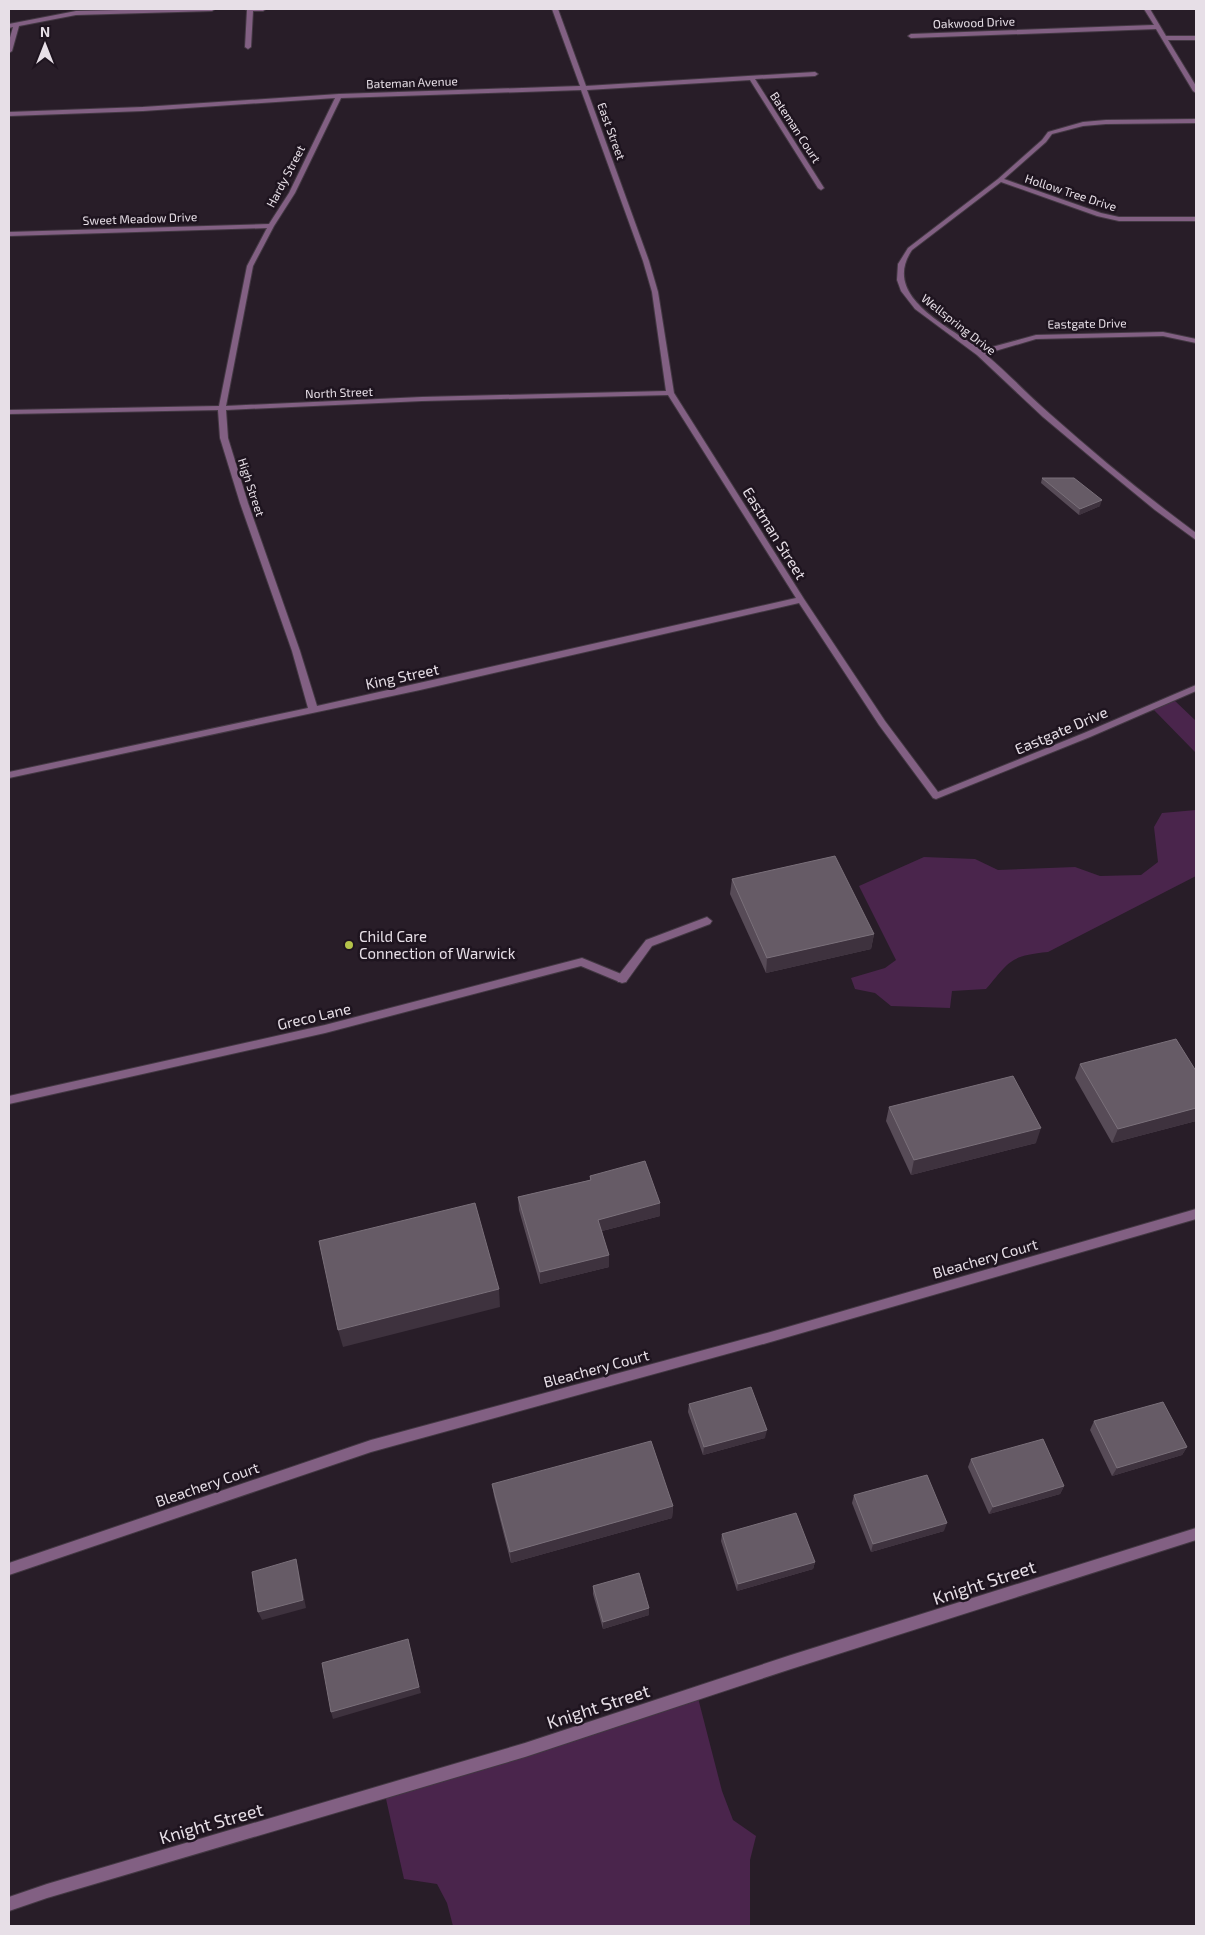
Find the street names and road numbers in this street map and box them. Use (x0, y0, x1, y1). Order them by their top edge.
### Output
street label: Oakwood Drive (933, 14, 1015, 30)
street label: Bateman Avenue (366, 73, 458, 91)
street label: Bateman Court (768, 89, 824, 165)
street label: East Street (595, 100, 629, 162)
street label: Hardy Street (263, 142, 307, 209)
street label: Hollow Tree Drive (1023, 171, 1119, 213)
street label: Sweet Meadow Drive (82, 209, 198, 227)
street label: Wellspring Drive (919, 291, 999, 357)
street label: Eastgate Drive (1047, 315, 1127, 331)
street label: North Street (305, 384, 373, 400)
street label: High Street (236, 456, 268, 518)
street label: Eastman Street (740, 484, 811, 583)
street label: King Street (364, 659, 441, 693)
street label: Eastgate Drive (1012, 702, 1110, 758)
street label: Greco Lane (275, 999, 353, 1033)
street label: Bleachery Court (930, 1234, 1040, 1282)
street label: Bleachery Court (541, 1345, 651, 1391)
street label: Bleachery Court (153, 1458, 261, 1510)
street label: Knight Street (930, 1555, 1038, 1609)
street label: Knight Street (544, 1679, 652, 1733)
street label: Knight Street (157, 1798, 266, 1848)

